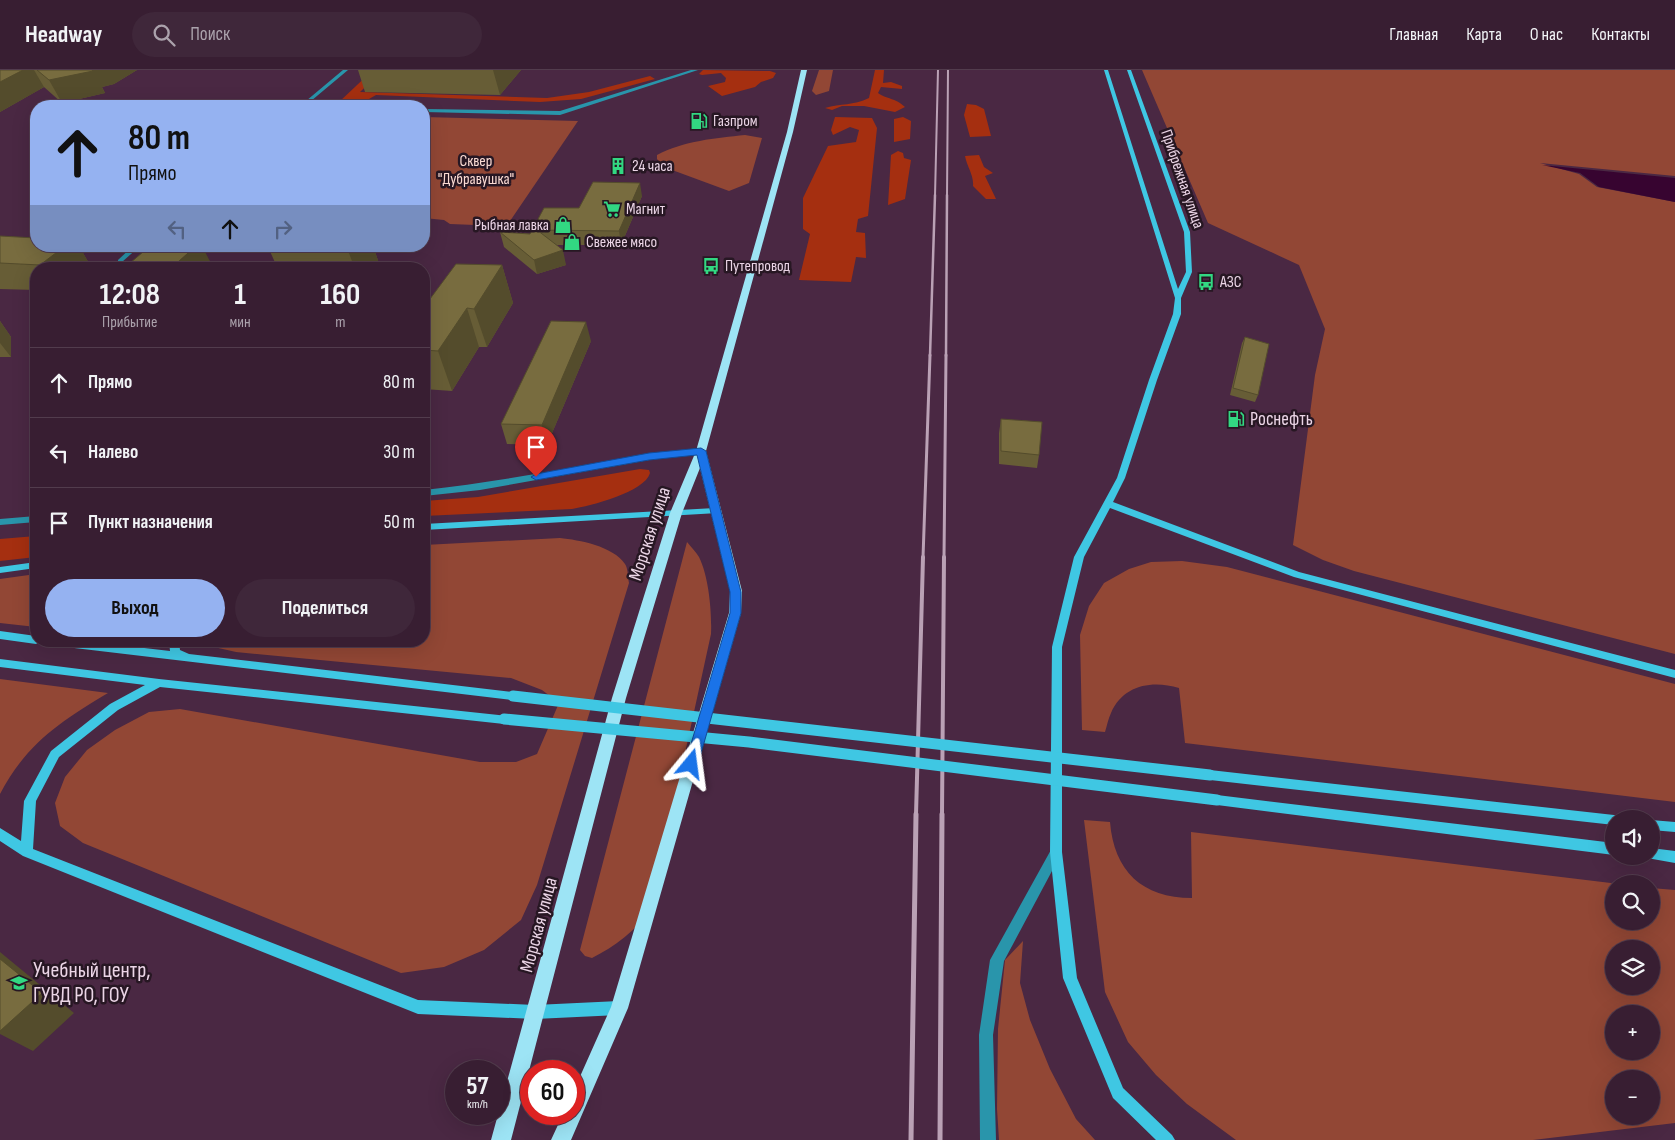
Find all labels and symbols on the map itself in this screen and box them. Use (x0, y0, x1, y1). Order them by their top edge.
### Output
fuel station icon: Газпром (689, 111, 709, 131)
place label: Газпром (713, 112, 758, 131)
street label: Прибрежная улица (1156, 127, 1208, 231)
park label: Сквер "Дубравушка" (438, 152, 514, 189)
building icon: 24 часа (608, 156, 628, 176)
place label: 24 часа (632, 157, 673, 176)
supermarket icon: Магнит (602, 199, 622, 219)
place label: Магнит (626, 200, 666, 219)
shop icon: Рыбная лавка (553, 215, 573, 235)
place label: Рыбная лавка (474, 216, 549, 235)
shop icon: Свежее мясо (562, 232, 582, 252)
place label: Свежее мясо (586, 233, 657, 252)
bus stop icon: Путепровод (701, 256, 721, 276)
place label: Путепровод (725, 257, 790, 276)
bus stop icon: АЗС (1196, 272, 1216, 292)
place label: АЗС (1219, 273, 1242, 292)
place label: Роснефть (1250, 408, 1313, 431)
fuel station icon: Роснефть (1226, 409, 1246, 429)
pin (515, 426, 557, 477)
street label: Морская улица (624, 484, 676, 584)
position arrow (664, 737, 716, 789)
street label: Морская улица (515, 875, 563, 975)
place label: Учебный центр, ГУВД РО, ГОУ (33, 957, 150, 1009)
school or university icon: Учебный центр, ГУВД РО, ГОУ (9, 973, 29, 993)
speed limit sign: 60 (520, 1060, 585, 1125)

